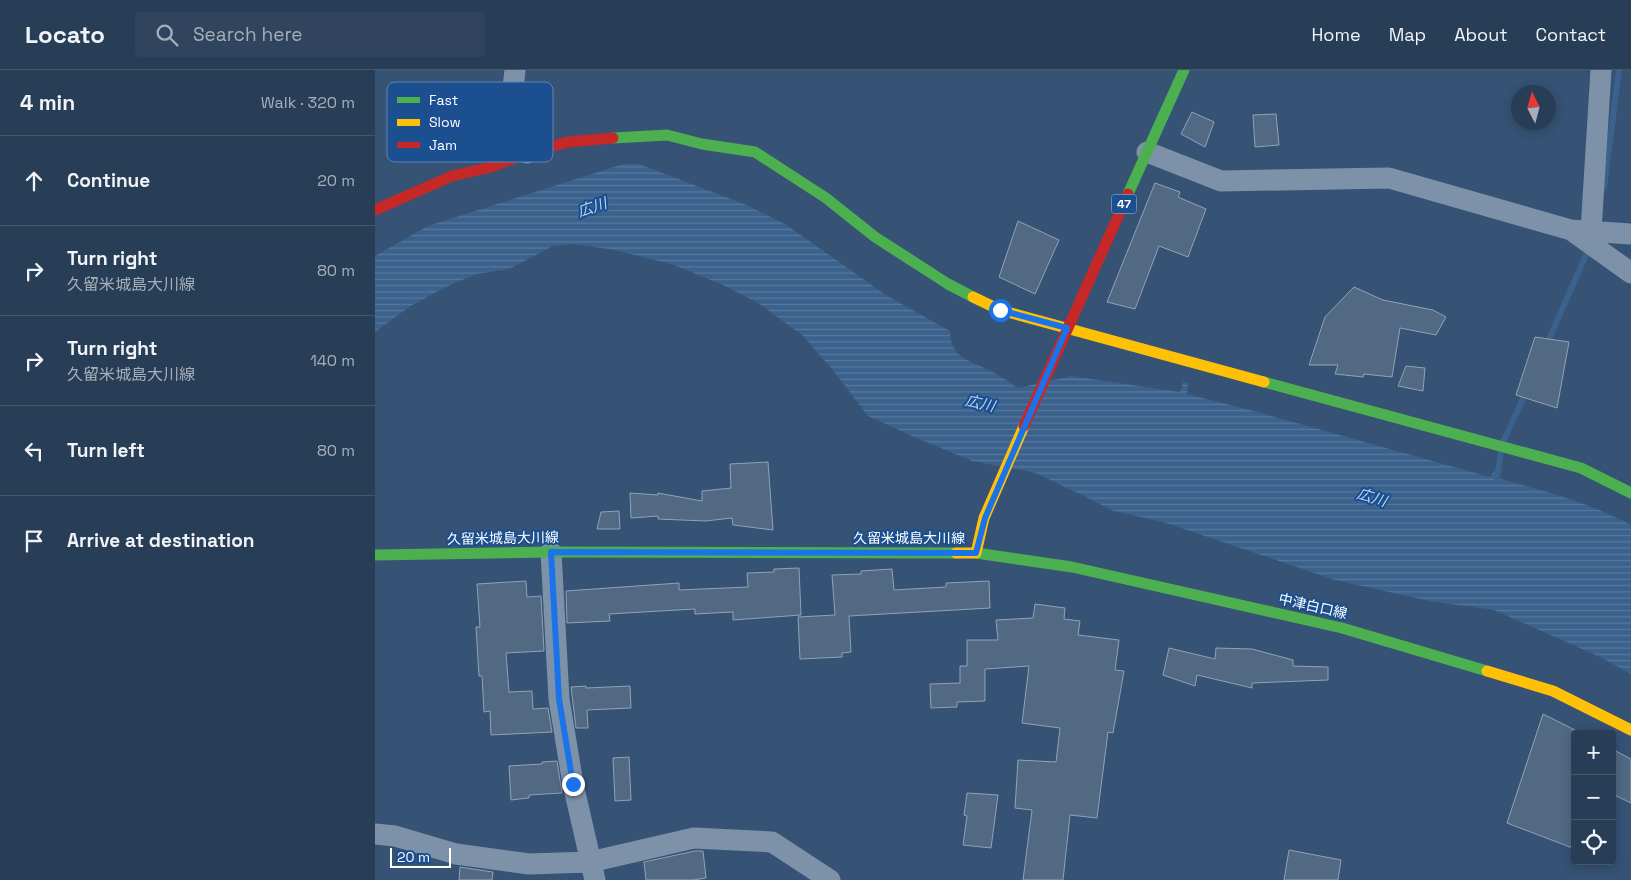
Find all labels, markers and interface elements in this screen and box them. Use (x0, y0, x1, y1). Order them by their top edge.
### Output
search box (135, 12, 485, 57)
text: Locato (25, 19, 105, 50)
icon: search (153, 21, 181, 49)
text: Search here (193, 22, 302, 47)
text: Home (1312, 23, 1361, 46)
text: Map (1389, 23, 1426, 46)
text: About (1454, 23, 1508, 46)
text: Contact (1536, 23, 1606, 46)
legend (387, 82, 553, 162)
north arrow (1511, 85, 1556, 130)
text: 4 min (20, 89, 75, 116)
text: Fast (429, 91, 458, 109)
text: Walk · 320 m (261, 92, 355, 113)
text: Slow (429, 113, 461, 131)
text: Jam (429, 136, 457, 154)
icon: ahead (20, 167, 48, 195)
text: Continue (67, 168, 150, 193)
text: 20 m (317, 170, 355, 191)
water label: 広川 (575, 192, 611, 221)
road number: 47 (1111, 195, 1137, 214)
text: Turn right (67, 246, 157, 271)
icon: right (20, 257, 48, 285)
text: 80 m (317, 260, 355, 281)
text: 久留米城島大川線 (67, 274, 195, 295)
route start (989, 299, 1012, 322)
text: Turn right (67, 336, 157, 361)
icon: right (20, 347, 48, 375)
text: 140 m (310, 350, 355, 371)
text: 久留米城島大川線 (67, 364, 195, 385)
water label: 広川 (963, 390, 999, 416)
icon: left (20, 437, 48, 465)
text: Turn left (67, 438, 145, 463)
text: 80 m (317, 440, 355, 461)
water label: 広川 (1355, 484, 1391, 511)
icon: arrive (20, 527, 48, 555)
text: Arrive at destination (67, 528, 255, 553)
street label: 久留米城島大川線 (447, 528, 559, 548)
street label: 久留米城島大川線 (853, 529, 965, 547)
street label: 中津白口線 (1277, 589, 1349, 623)
map controls (1571, 730, 1616, 865)
button: + (1571, 730, 1616, 775)
route end (562, 773, 585, 796)
button: − (1571, 775, 1616, 820)
button: locate (1571, 820, 1616, 865)
scale bar (390, 845, 451, 868)
text: 20 m (397, 848, 430, 866)

